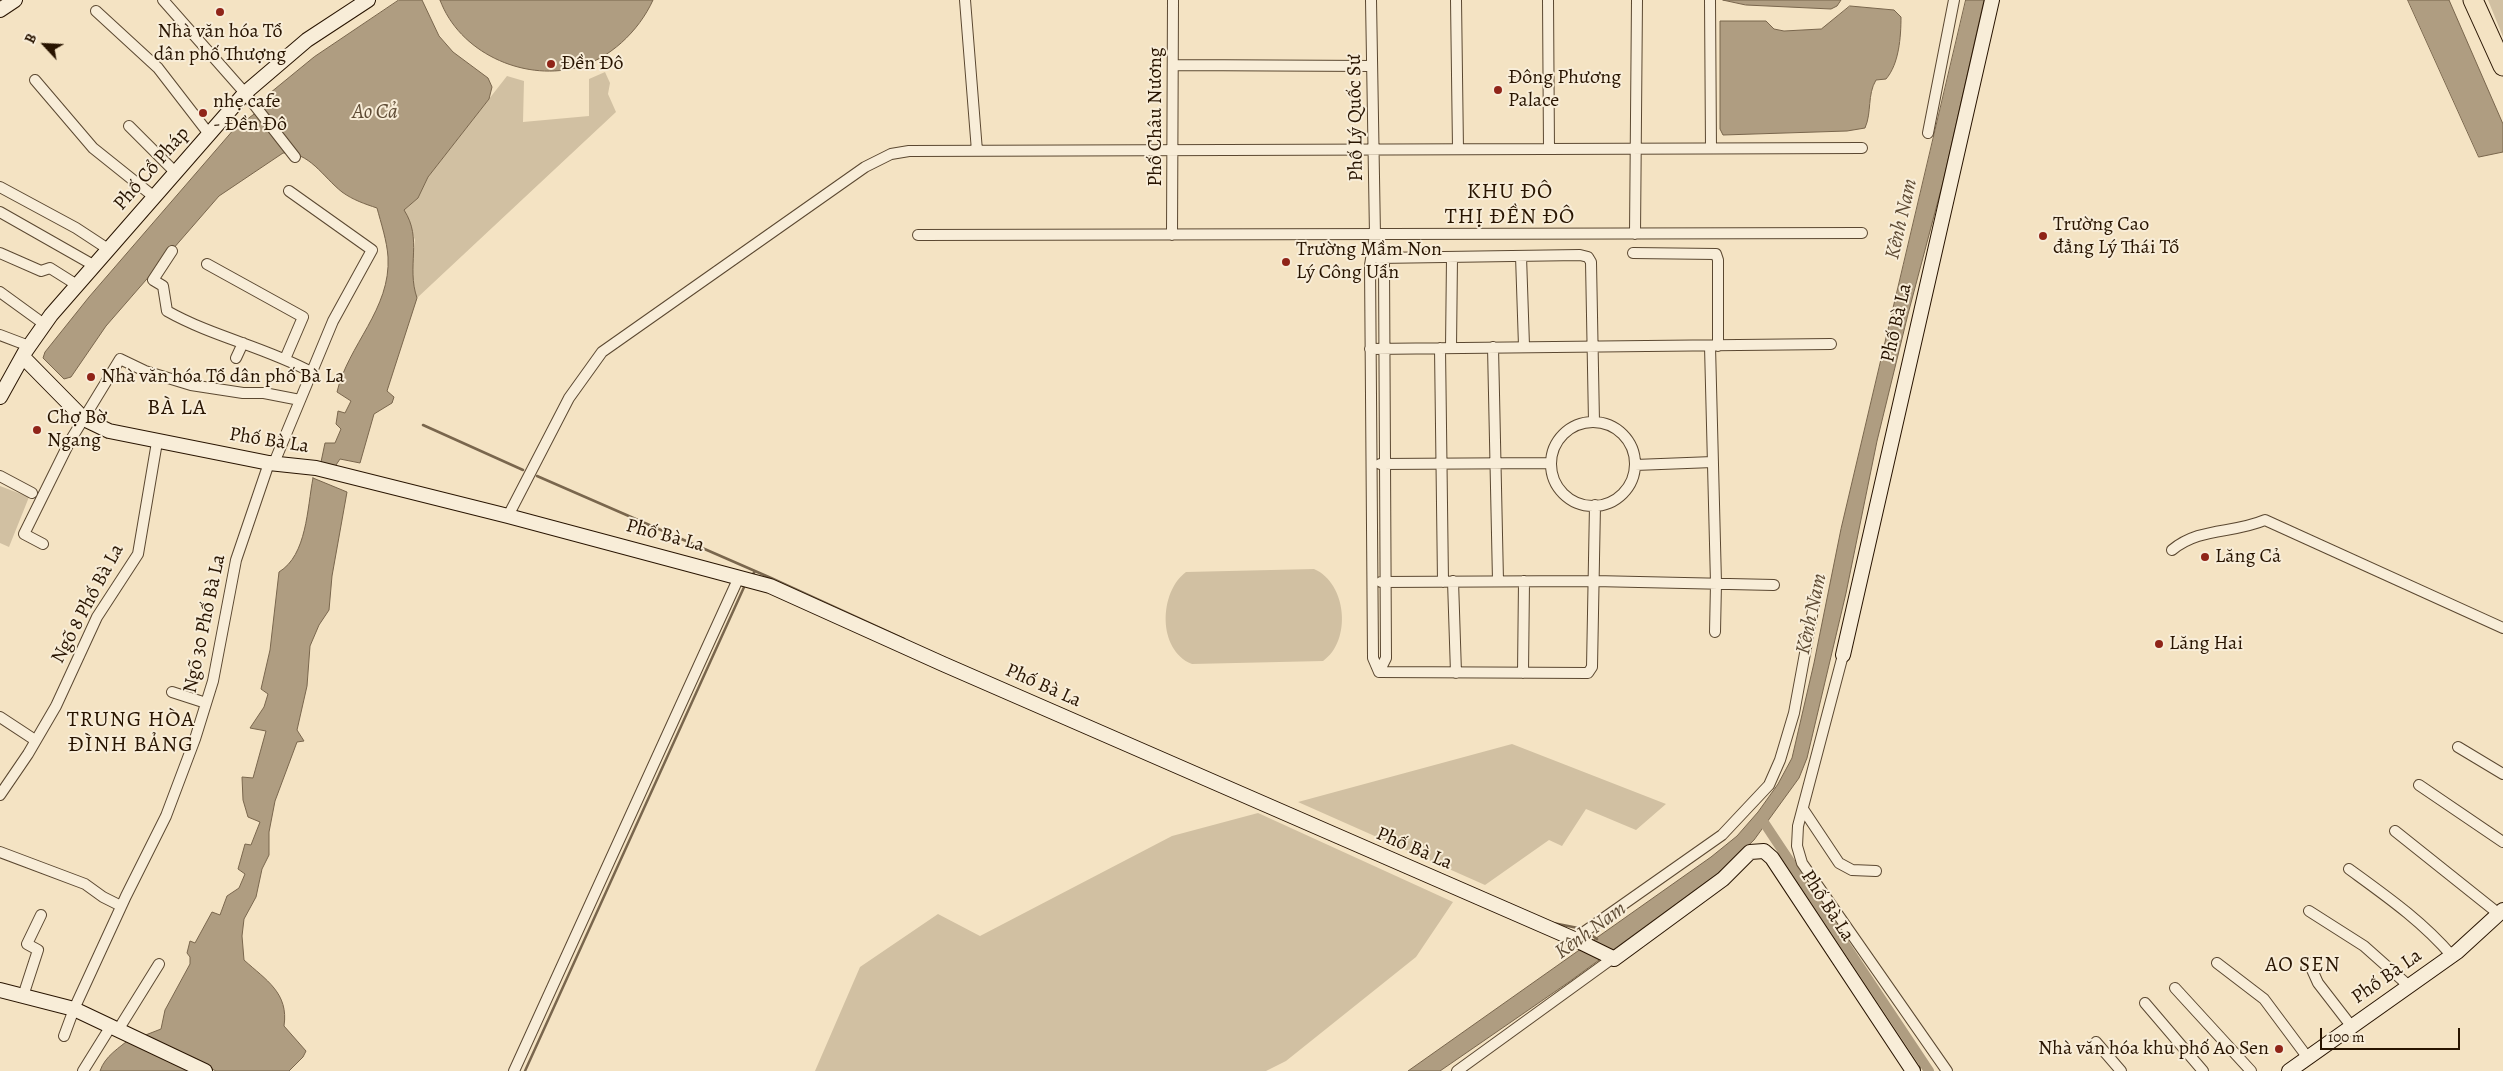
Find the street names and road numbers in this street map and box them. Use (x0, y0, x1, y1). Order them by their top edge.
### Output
street label: Phố Châu Nương (1144, 47, 1168, 187)
street label: Phố Lý Quốc Sư (1343, 54, 1369, 182)
street label: Phố Cổ Pháp (109, 122, 195, 216)
street label: Phố Bà La (1876, 281, 1918, 365)
street label: Phố Bà La (227, 423, 311, 459)
street label: Phố Bà La (623, 514, 707, 558)
street label: Ngõ 8 Phố Bà La (46, 540, 130, 668)
street label: Ngõ 30 Phố Bà La (179, 552, 231, 696)
street label: Phố Bà La (1001, 659, 1085, 713)
street label: Phố Bà La (1372, 822, 1456, 876)
street label: Phố Bà La (1795, 866, 1859, 946)
street label: Phố Bà La (2347, 944, 2427, 1010)

